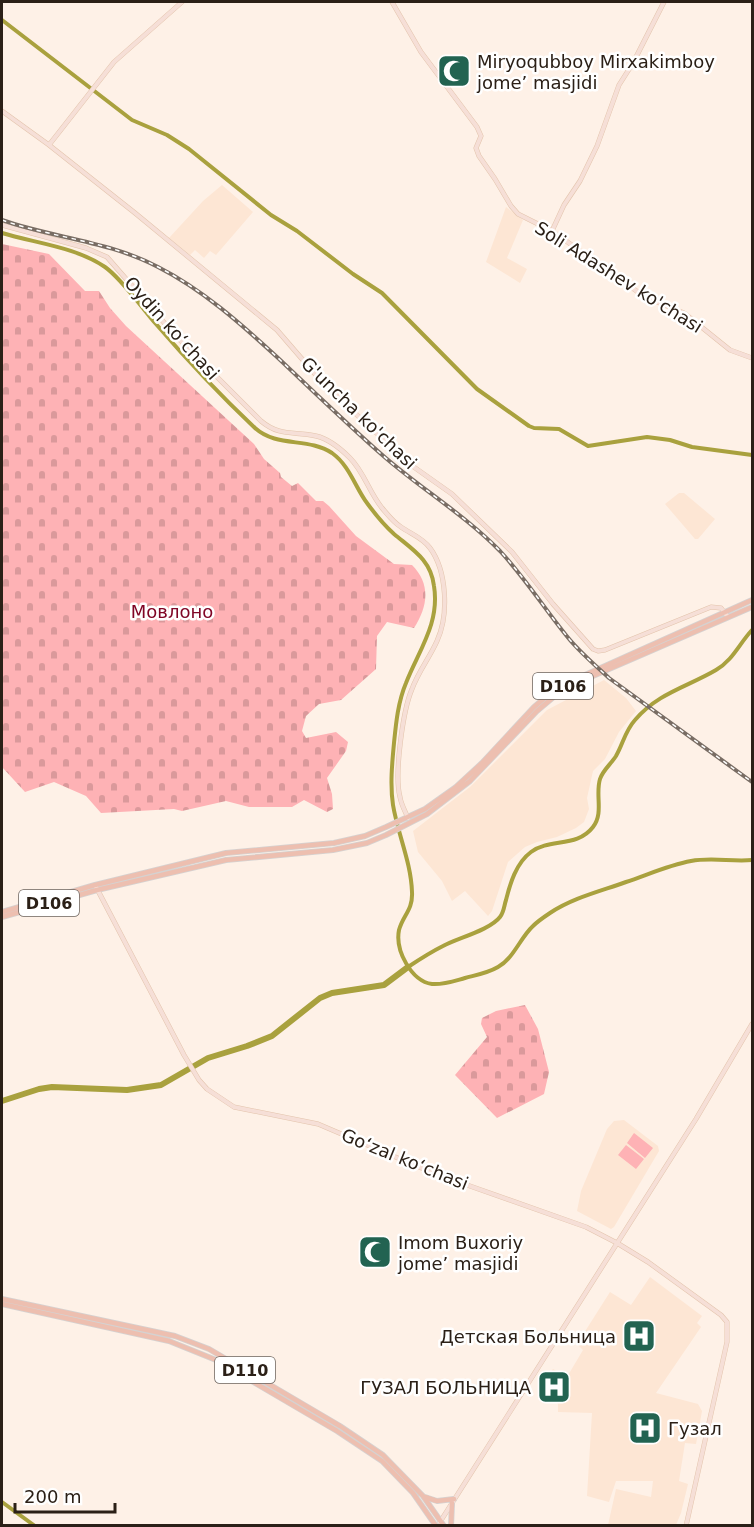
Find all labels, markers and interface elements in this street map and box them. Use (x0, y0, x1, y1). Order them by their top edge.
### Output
place label: Miryoqubboy Mirxakimboy jome’ masjidi (476, 51, 715, 93)
mosque icon: Miryoqubboy Mirxakimboy jome’ masjidi (436, 53, 472, 89)
street label: Soli Adashev ko'chasi (531, 217, 707, 337)
street label: Oydin koʻchasi (120, 272, 224, 384)
street label: G'uncha ko'chasi (297, 353, 421, 473)
park label: Мовлоно (131, 601, 213, 622)
road number: D106 (533, 673, 593, 699)
road number: D106 (19, 890, 79, 916)
street label: Goʻzal koʻchasi (338, 1124, 472, 1194)
place label: Imom Buxoriy jome’ masjidi (397, 1232, 523, 1274)
mosque icon: Imom Buxoriy jome’ masjidi (357, 1234, 393, 1270)
hospital icon: Детская Больница (621, 1318, 657, 1354)
place label: Детская Больница (440, 1326, 616, 1347)
road number: D110 (215, 1357, 275, 1383)
hospital icon: ГУЗАЛ БОЛЬНИЦА (536, 1369, 572, 1405)
place label: ГУЗАЛ БОЛЬНИЦА (360, 1377, 532, 1398)
hospital icon: Гузал (627, 1410, 663, 1446)
place label: Гузал (668, 1418, 722, 1439)
scale bar (15, 1476, 116, 1514)
text: 200 m (24, 1486, 82, 1507)

